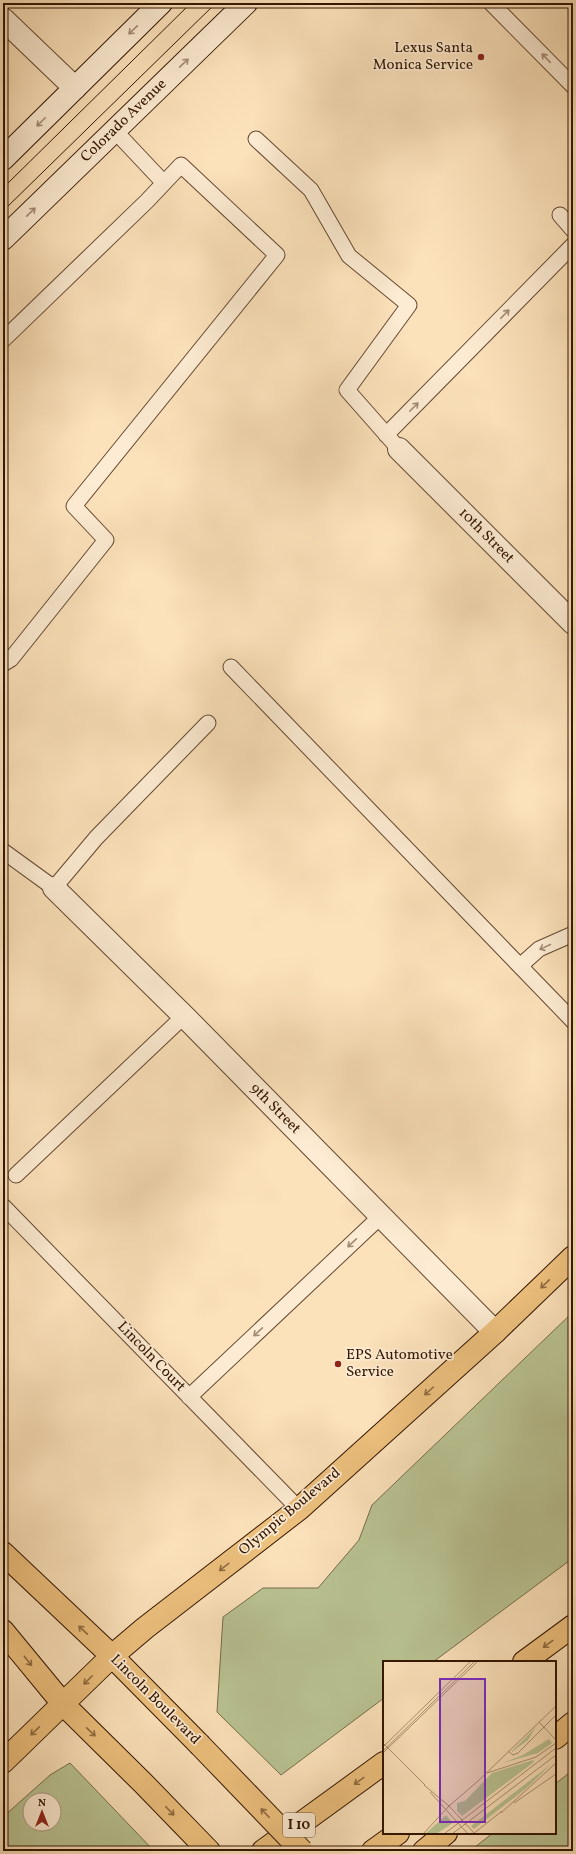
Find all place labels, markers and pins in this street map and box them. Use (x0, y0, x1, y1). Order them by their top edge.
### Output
place label: Lexus Santa Monica Service (373, 38, 473, 76)
marker: Lexus Santa Monica Service (476, 52, 486, 62)
place label: EPS Automotive Service (346, 1345, 453, 1383)
marker: EPS Automotive Service (333, 1359, 343, 1369)

